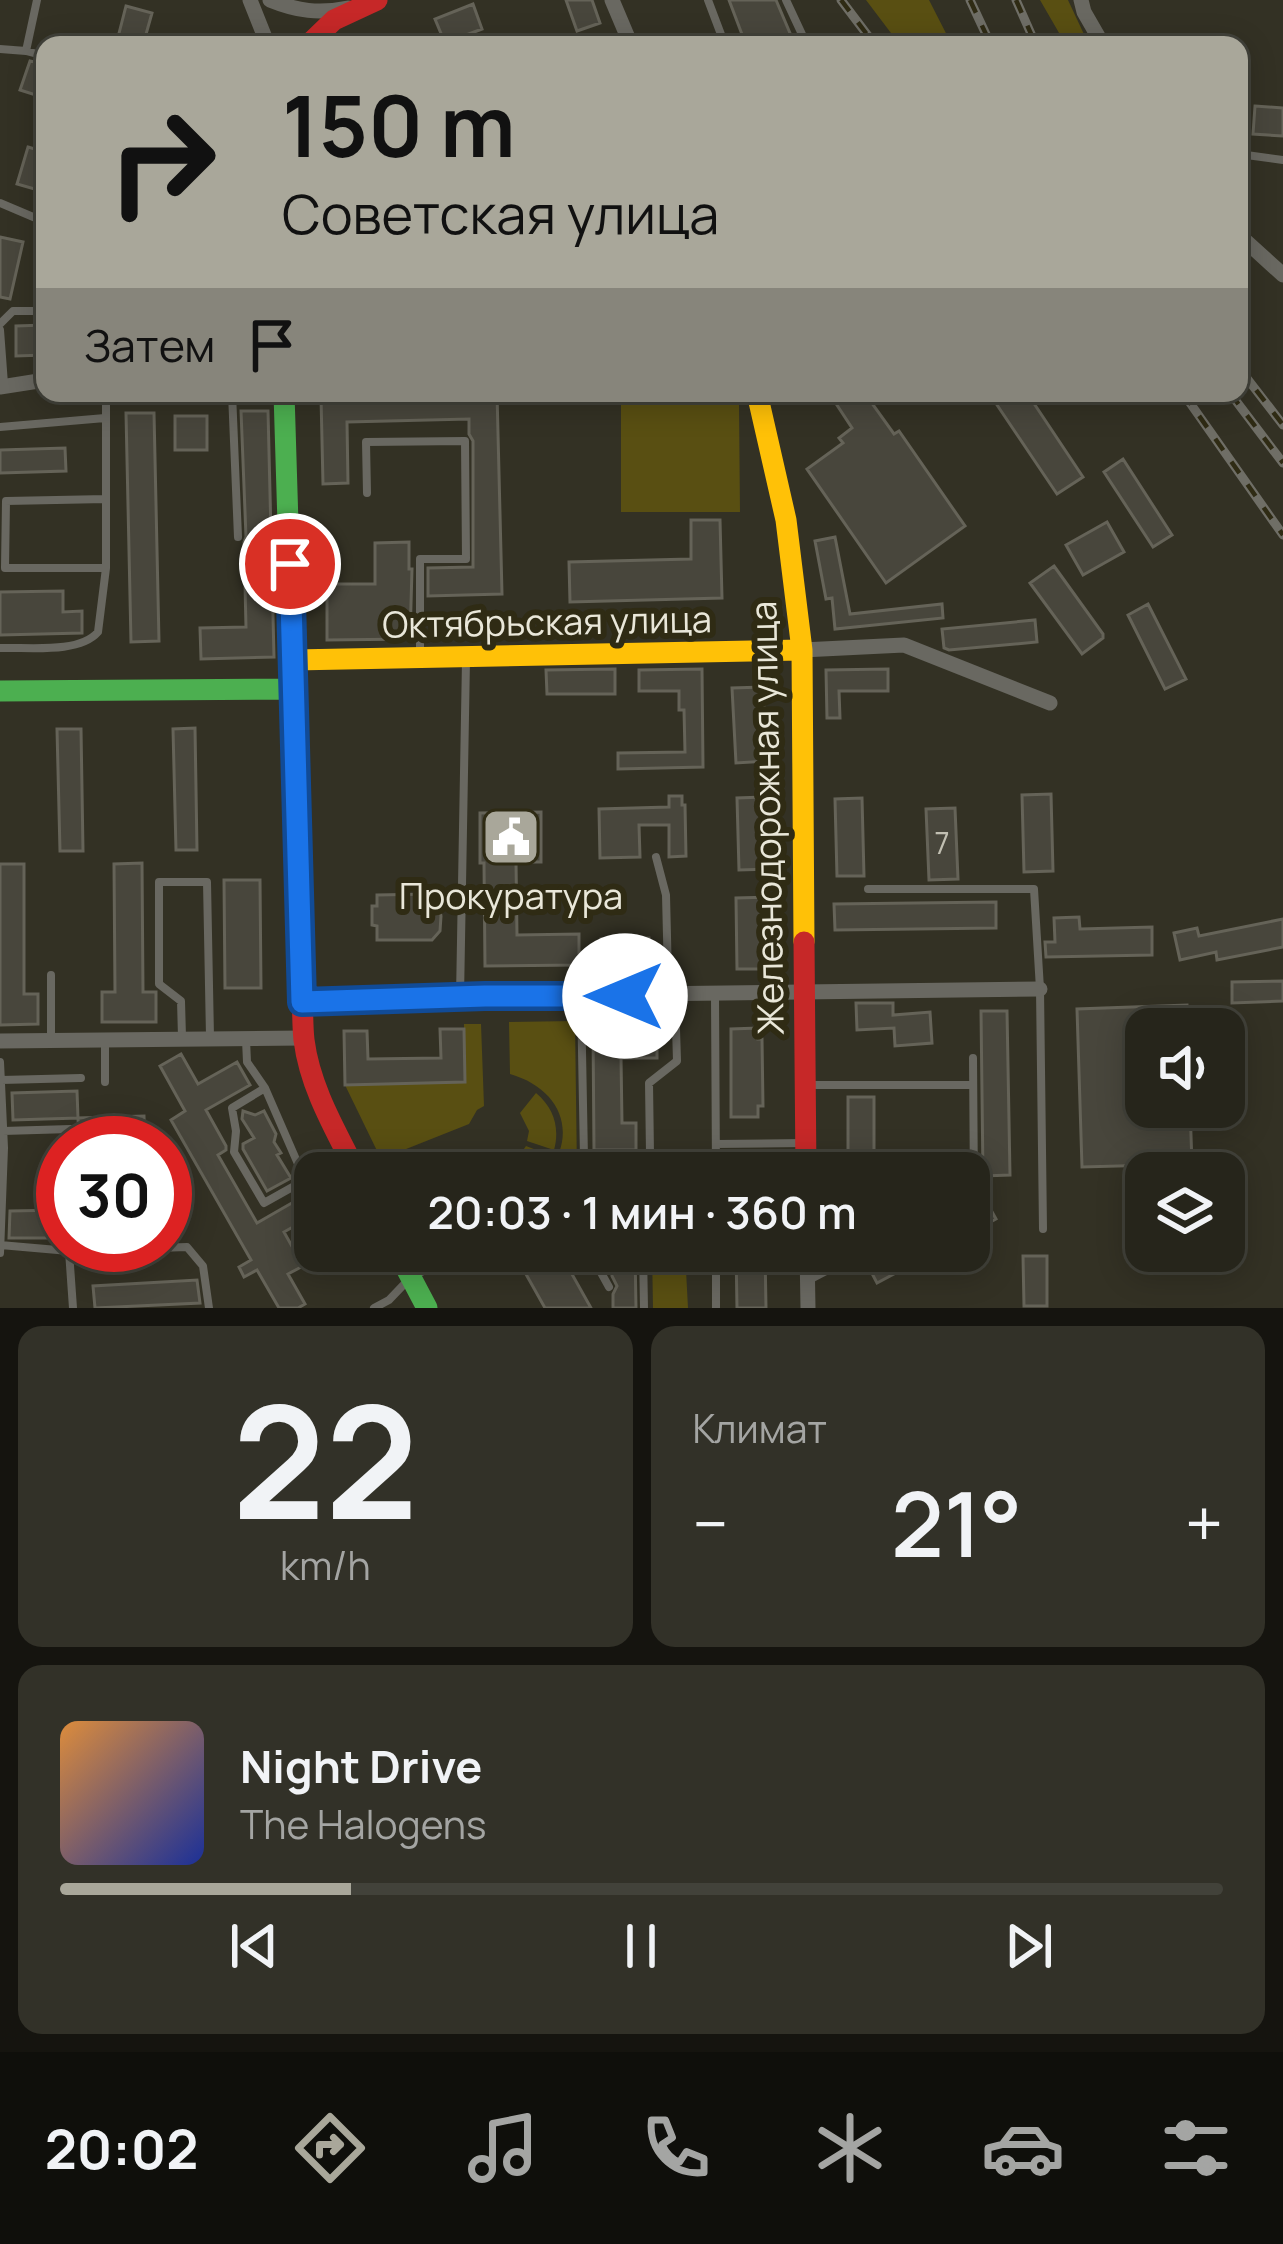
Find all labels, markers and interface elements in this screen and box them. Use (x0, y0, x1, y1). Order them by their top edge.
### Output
text: 150 m (282, 67, 516, 182)
icon: right (84, 84, 240, 240)
text: Советская улица (282, 176, 719, 250)
icon: arrive (239, 312, 305, 378)
text: Затем (84, 314, 215, 376)
pin (239, 513, 341, 615)
icon: arrive (257, 531, 323, 597)
street label: Октябрьская улица (382, 594, 712, 649)
street label: Железнодорожная улица (738, 601, 795, 1035)
public building icon: Прокуратура (480, 806, 542, 868)
house number: 7 (934, 822, 950, 863)
place label: Прокуратура (399, 871, 623, 920)
position arrow (562, 933, 688, 1059)
map controls (1125, 1008, 1245, 1272)
button: sound (1125, 1008, 1245, 1128)
speed limit sign: 30 (36, 1116, 192, 1272)
button: layers (1125, 1152, 1245, 1272)
text: 20:03 · 1 мин · 360 m (427, 1181, 857, 1243)
text: 22 (232, 1353, 418, 1566)
text: Климат (693, 1401, 827, 1455)
text: 21° (891, 1461, 1022, 1584)
text: − (693, 1478, 728, 1568)
text: + (1185, 1478, 1223, 1568)
text: km/h (280, 1538, 371, 1592)
text: Night Drive (240, 1735, 482, 1797)
text: The Halogens (240, 1797, 487, 1851)
icon: previous (221, 1913, 287, 1979)
icon: pause (608, 1913, 674, 1979)
icon: next (996, 1913, 1062, 1979)
icon: directions (288, 2106, 372, 2190)
icon: music (461, 2106, 545, 2190)
icon: phone (634, 2106, 718, 2190)
icon: climate (808, 2106, 892, 2190)
icon: car (981, 2106, 1065, 2190)
icon: filters (1154, 2106, 1238, 2190)
text: 20:02 (45, 2111, 199, 2185)

